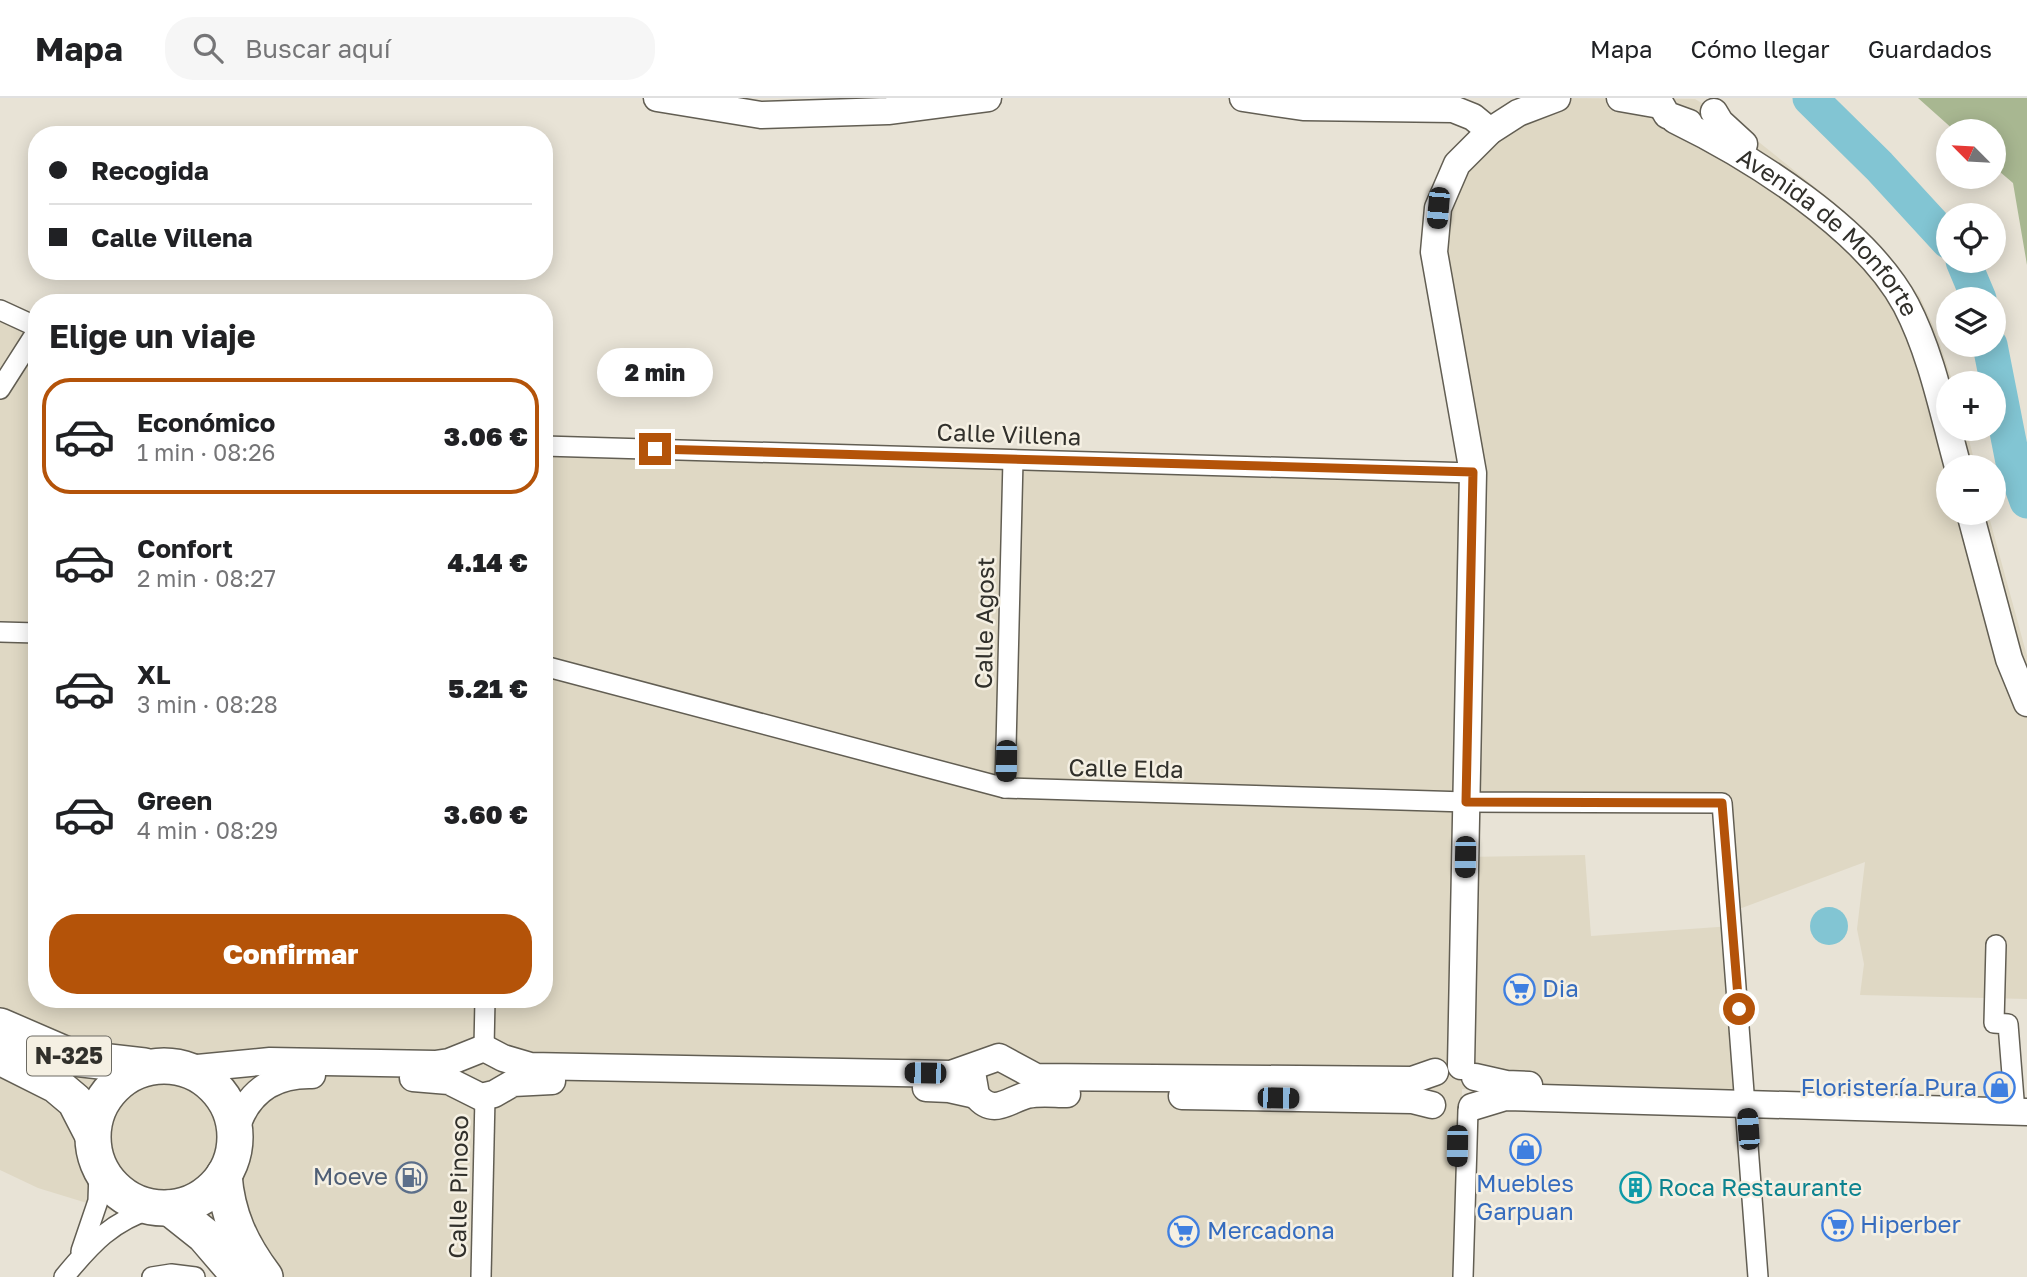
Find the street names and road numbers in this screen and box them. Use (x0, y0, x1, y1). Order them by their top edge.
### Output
street label: Avenida de Monforte (1732, 141, 1925, 321)
street label: Calle Villena (936, 416, 1082, 451)
street label: Calle Agost (968, 557, 999, 689)
street label: Calle Elda (1068, 752, 1184, 783)
road number: N-325 (27, 1037, 111, 1076)
street label: Calle Pinoso (442, 1115, 473, 1259)

